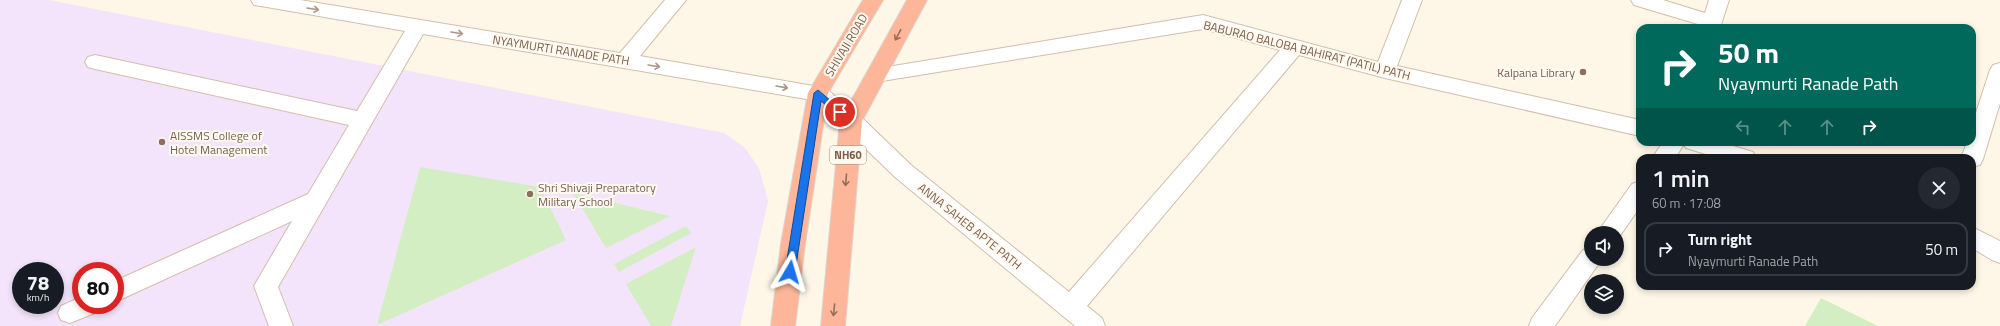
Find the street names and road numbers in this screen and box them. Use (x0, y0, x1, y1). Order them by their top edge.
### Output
street label: SHIVAJI ROAD (820, 10, 872, 80)
street label: BABURAO BALOBA BAHIRAT (PATIL) PATH (1201, 15, 1413, 85)
street label: NYAYMURTI RANADE PATH (491, 30, 631, 70)
road number: NH60 (830, 146, 866, 164)
street label: ANNA SAHEB APTE PATH (914, 178, 1026, 274)

